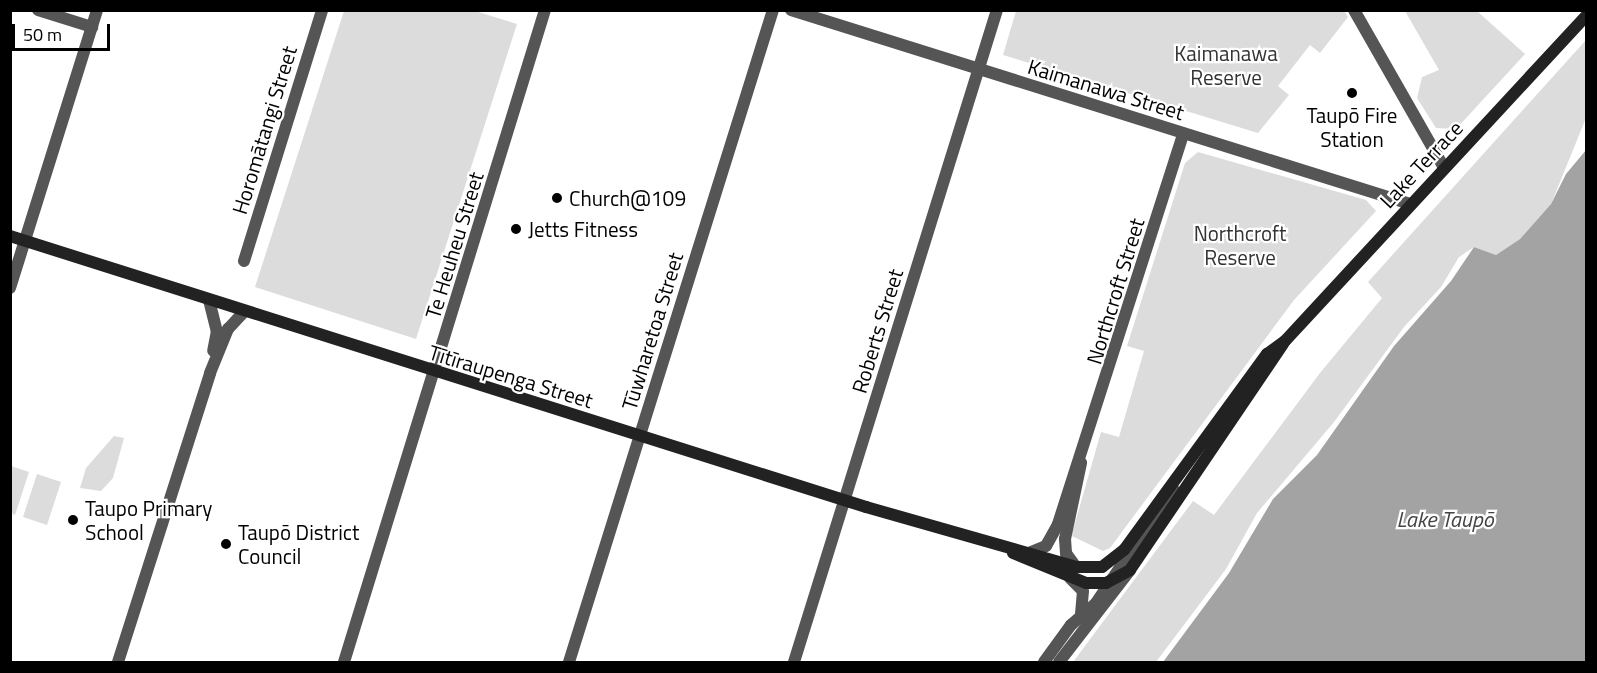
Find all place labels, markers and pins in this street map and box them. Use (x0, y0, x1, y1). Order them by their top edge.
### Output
marker: Taupō Fire Station (1345, 86, 1359, 100)
place label: Taupō Fire Station (1307, 102, 1397, 152)
place label: Church@109 (569, 185, 686, 211)
marker: Church@109 (550, 191, 564, 205)
place label: Jetts Fitness (528, 216, 638, 242)
marker: Jetts Fitness (509, 222, 523, 236)
place label: Taupo Primary School (85, 495, 212, 545)
marker: Taupo Primary School (66, 513, 80, 527)
place label: Taupō District Council (238, 519, 359, 569)
marker: Taupō District Council (219, 537, 233, 551)

